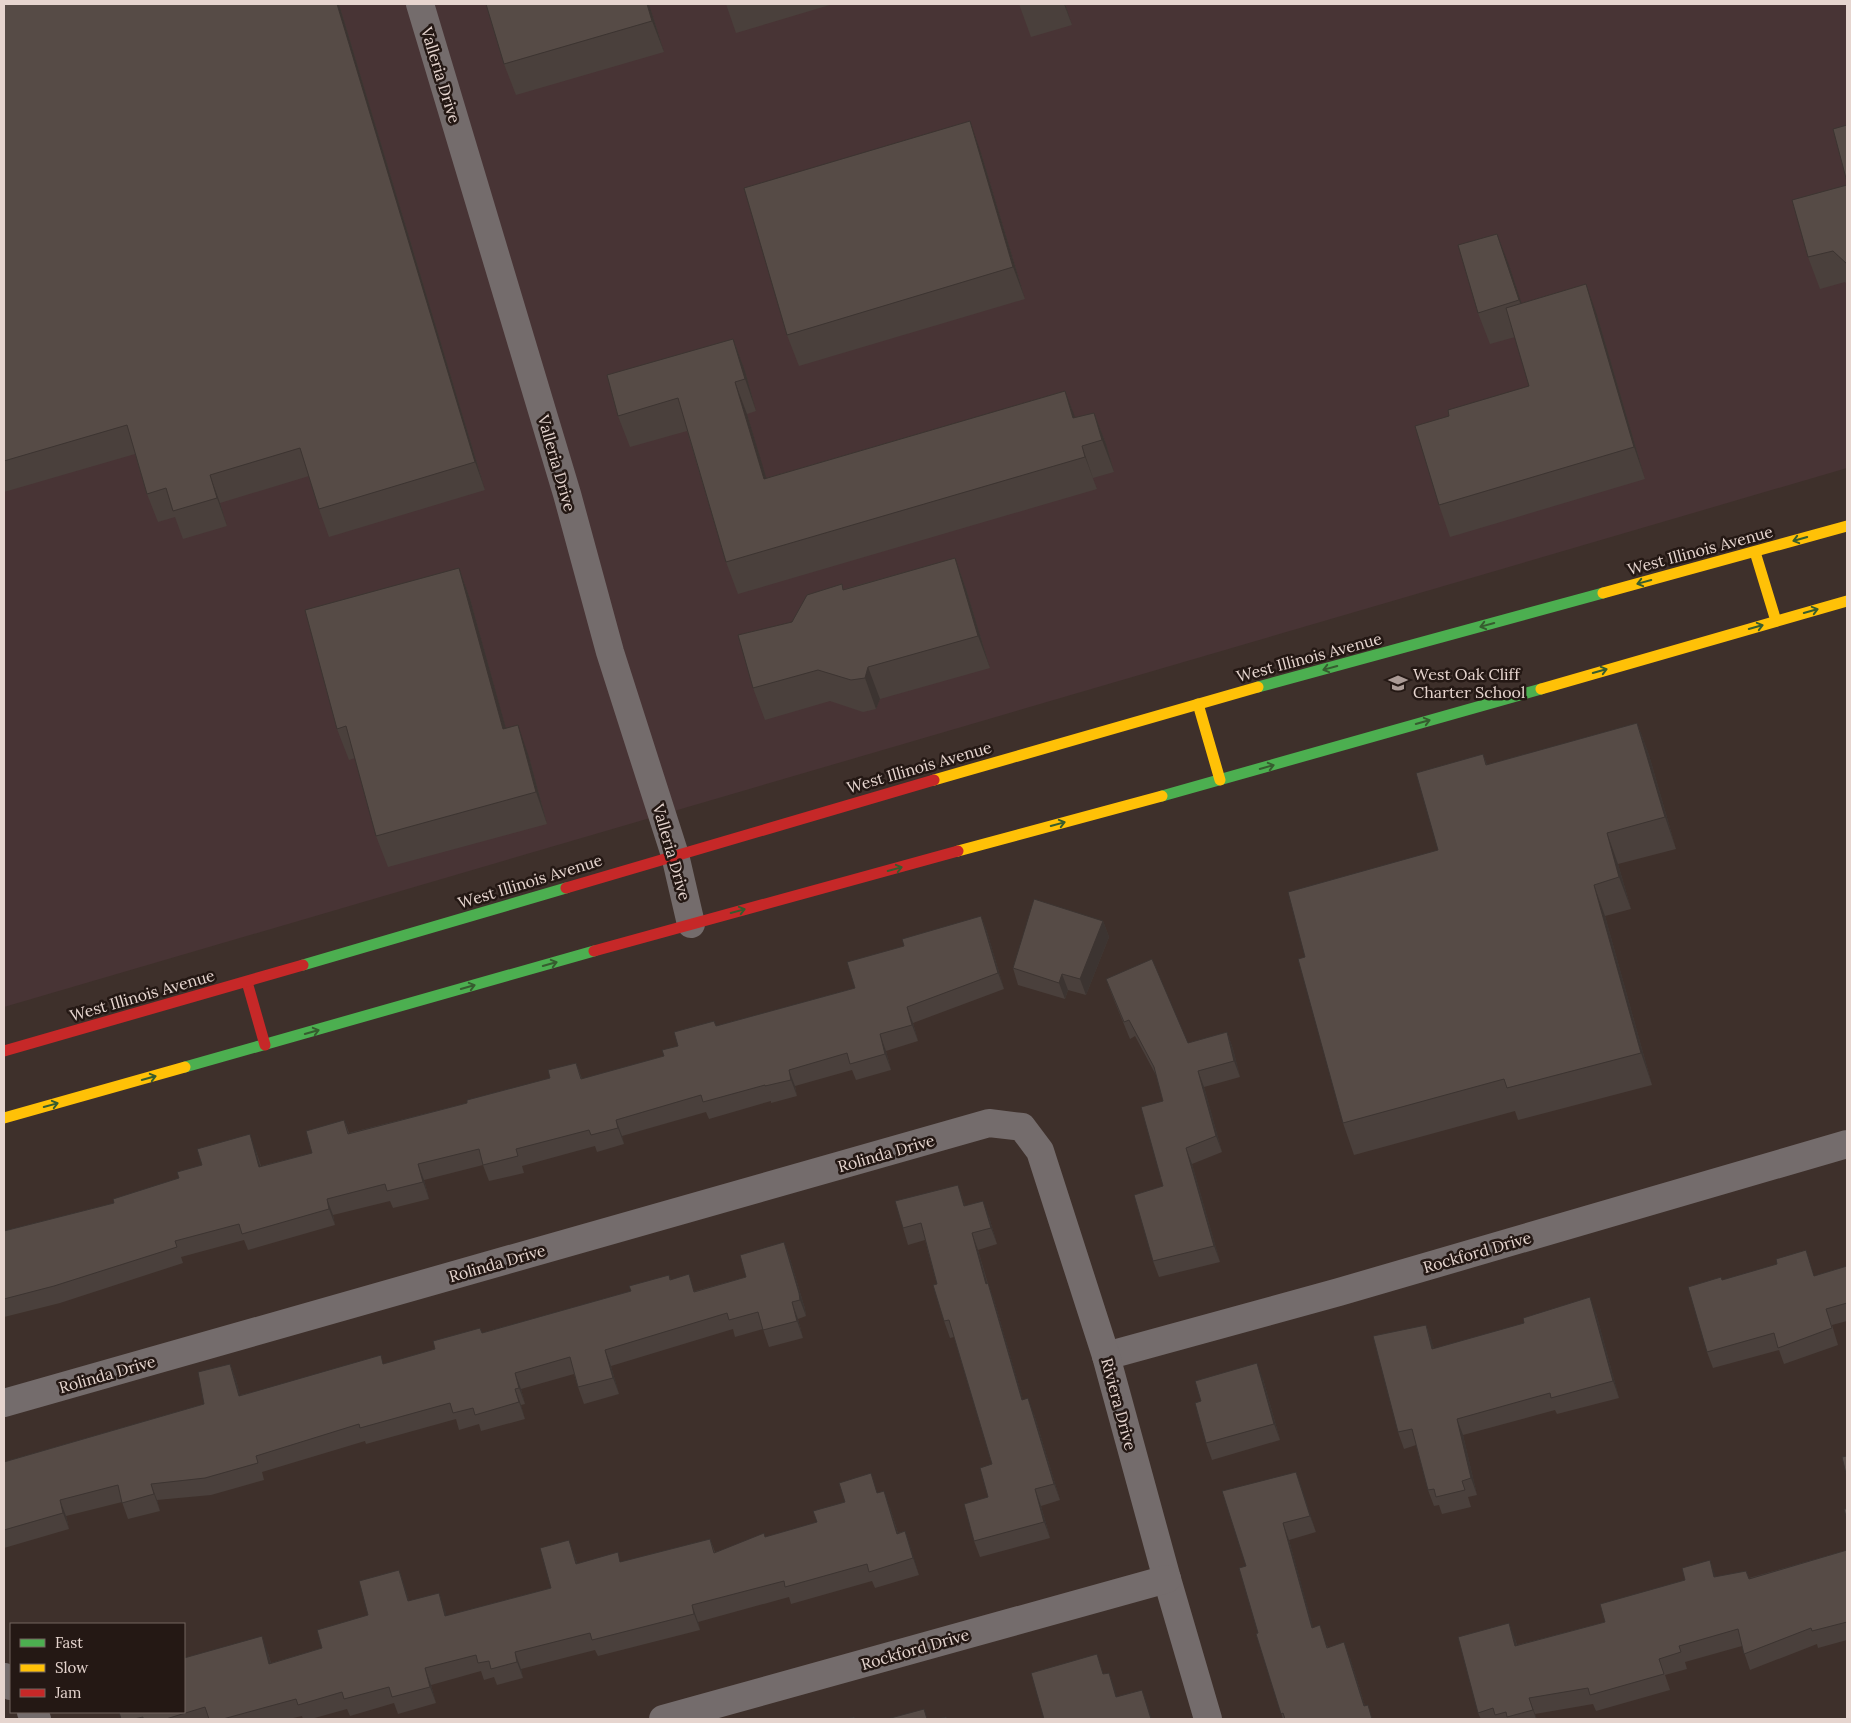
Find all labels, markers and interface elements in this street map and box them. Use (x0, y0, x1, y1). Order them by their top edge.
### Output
street label: Valleria Drive (417, 23, 465, 126)
street label: Valleria Drive (533, 411, 580, 514)
street label: West Illinois Avenue (1625, 521, 1775, 579)
one-way arrow (1793, 535, 1809, 544)
one-way arrow (1636, 578, 1652, 587)
one-way arrow (1803, 605, 1819, 615)
one-way arrow (1479, 621, 1495, 630)
one-way arrow (1748, 621, 1764, 631)
street label: West Illinois Avenue (1234, 628, 1384, 686)
one-way arrow (1323, 663, 1339, 673)
place label: West Oak Cliff Charter School (1413, 664, 1525, 702)
one-way arrow (1591, 666, 1607, 676)
school or university icon: West Oak Cliff Charter School (1387, 672, 1409, 694)
one-way arrow (1415, 717, 1431, 727)
street label: West Illinois Avenue (844, 737, 994, 797)
one-way arrow (1259, 762, 1275, 772)
street label: Valleria Drive (648, 800, 695, 903)
one-way arrow (1050, 819, 1066, 829)
street label: West Illinois Avenue (455, 849, 605, 912)
one-way arrow (886, 863, 902, 873)
one-way arrow (729, 906, 745, 915)
one-way arrow (542, 958, 558, 968)
street label: West Illinois Avenue (67, 965, 217, 1025)
one-way arrow (460, 982, 476, 992)
one-way arrow (303, 1026, 319, 1036)
one-way arrow (140, 1072, 156, 1082)
one-way arrow (42, 1099, 58, 1109)
street label: Rolinda Drive (835, 1130, 937, 1176)
street label: Rockford Drive (1421, 1227, 1534, 1277)
street label: Rolinda Drive (446, 1240, 548, 1286)
street label: Rolinda Drive (56, 1351, 158, 1397)
street label: Riviera Drive (1097, 1355, 1141, 1453)
legend (10, 1623, 185, 1713)
street label: Rockford Drive (859, 1624, 972, 1674)
text: Fast (55, 1633, 83, 1652)
text: Slow (55, 1658, 88, 1677)
text: Jam (54, 1683, 82, 1702)

